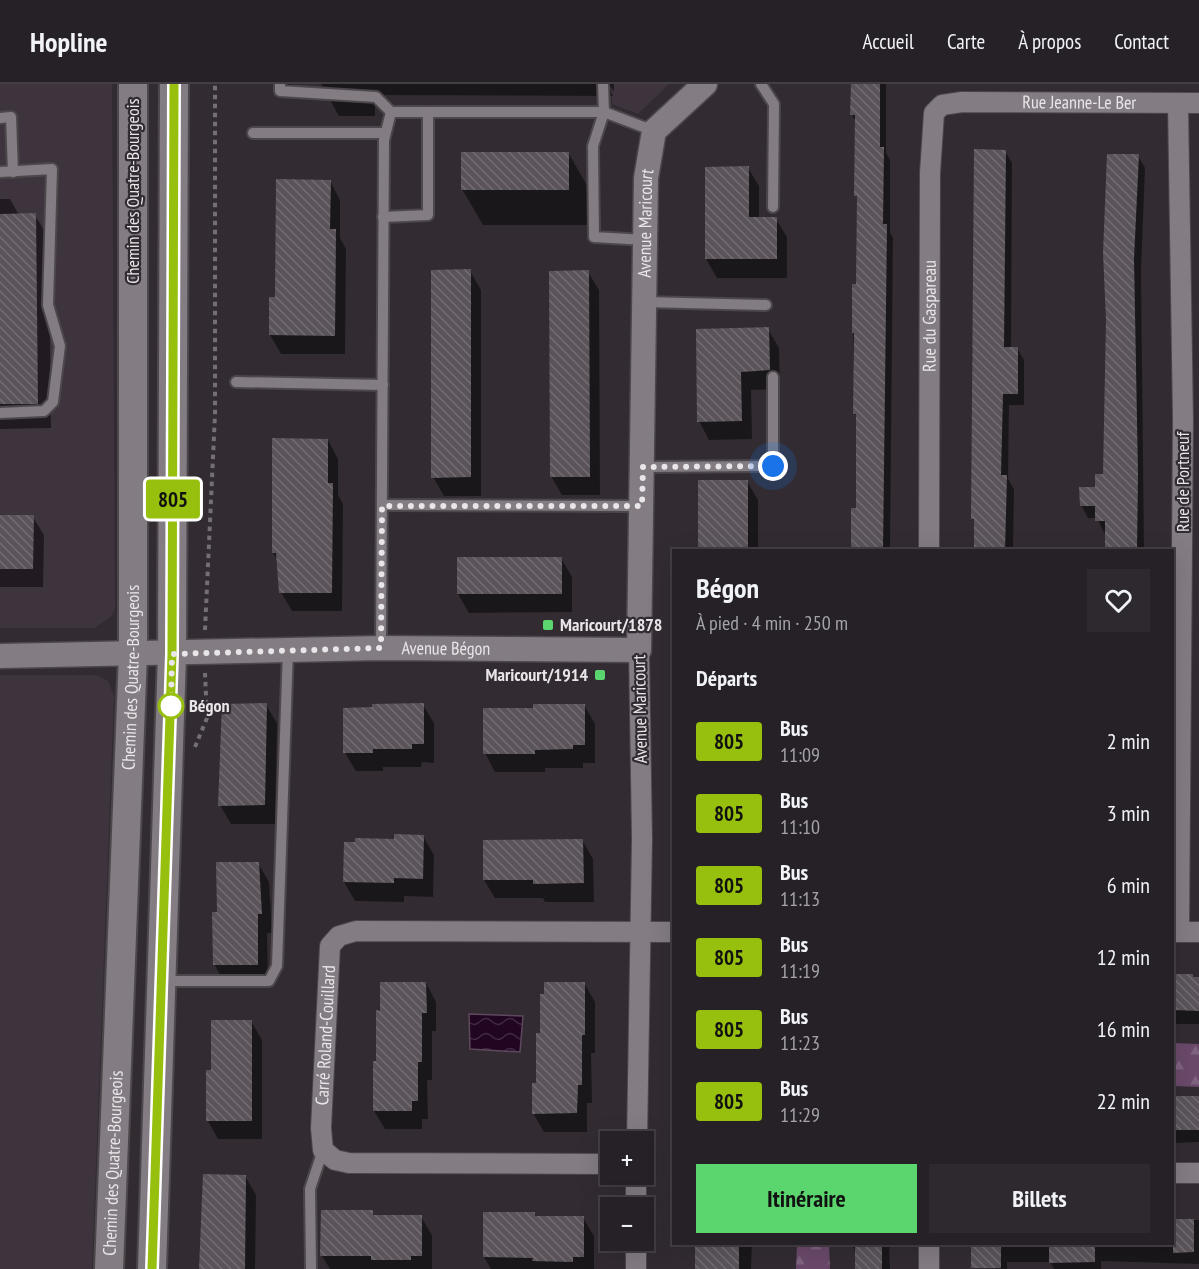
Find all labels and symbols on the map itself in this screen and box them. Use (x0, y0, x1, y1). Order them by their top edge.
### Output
street label: Rue Jeanne-Le Ber (1022, 90, 1136, 114)
street label: Chemin des Quatre-Bourgeois (121, 98, 144, 284)
street label: Avenue Maricourt (633, 167, 658, 278)
street label: Rue du Gaspareau (917, 260, 941, 372)
street label: Rue de Portneuf (1171, 431, 1194, 532)
your location (758, 451, 788, 481)
line badge: 805 (138, 480, 207, 518)
street label: Chemin des Quatre-Bourgeois (116, 585, 144, 771)
place label: Maricourt/1878 (560, 613, 662, 636)
marker: Maricourt/1878 (541, 618, 555, 632)
street label: Avenue Bégon (402, 636, 490, 660)
street label: Avenue Maricourt (627, 654, 652, 764)
place label: Maricourt/1914 (486, 663, 588, 686)
marker: Maricourt/1914 (593, 668, 607, 682)
marker: Bégon (158, 693, 184, 719)
place label: Bégon (189, 694, 230, 717)
street label: Carré Roland-Couillard (310, 965, 340, 1106)
street label: Chemin des Quatre-Bourgeois (98, 1070, 128, 1256)

